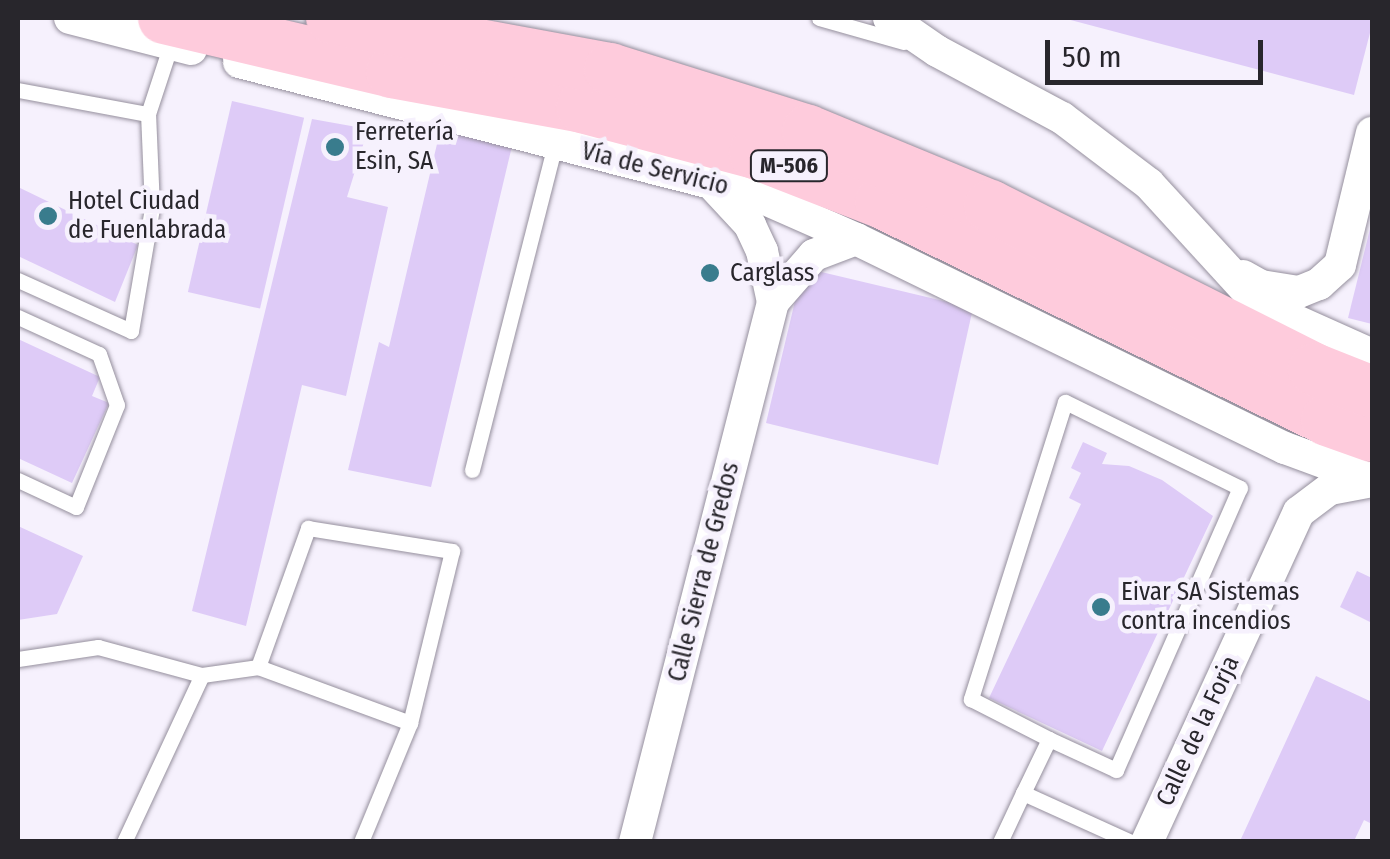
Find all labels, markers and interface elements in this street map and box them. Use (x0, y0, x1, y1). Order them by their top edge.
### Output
scale bar (1050, 20, 1268, 82)
text: 50 m (1062, 39, 1122, 75)
place label: Ferretería Esin, SA (355, 118, 454, 177)
marker: Ferretería Esin, SA (324, 136, 346, 158)
street label: Vía de Servicio (579, 136, 731, 202)
road number: M-506 (749, 149, 829, 183)
place label: Hotel Ciudad de Fuenlabrada (68, 187, 226, 246)
marker: Hotel Ciudad de Fuenlabrada (37, 205, 59, 227)
place label: Carglass (730, 258, 814, 288)
marker: Carglass (699, 262, 721, 284)
street label: Calle Sierra de Gredos (662, 459, 746, 685)
place label: Eivar SA Sistemas contra incendios (1121, 578, 1299, 637)
marker: Eivar SA Sistemas contra incendios (1090, 596, 1112, 618)
street label: Calle de la Forja (1150, 651, 1246, 811)

